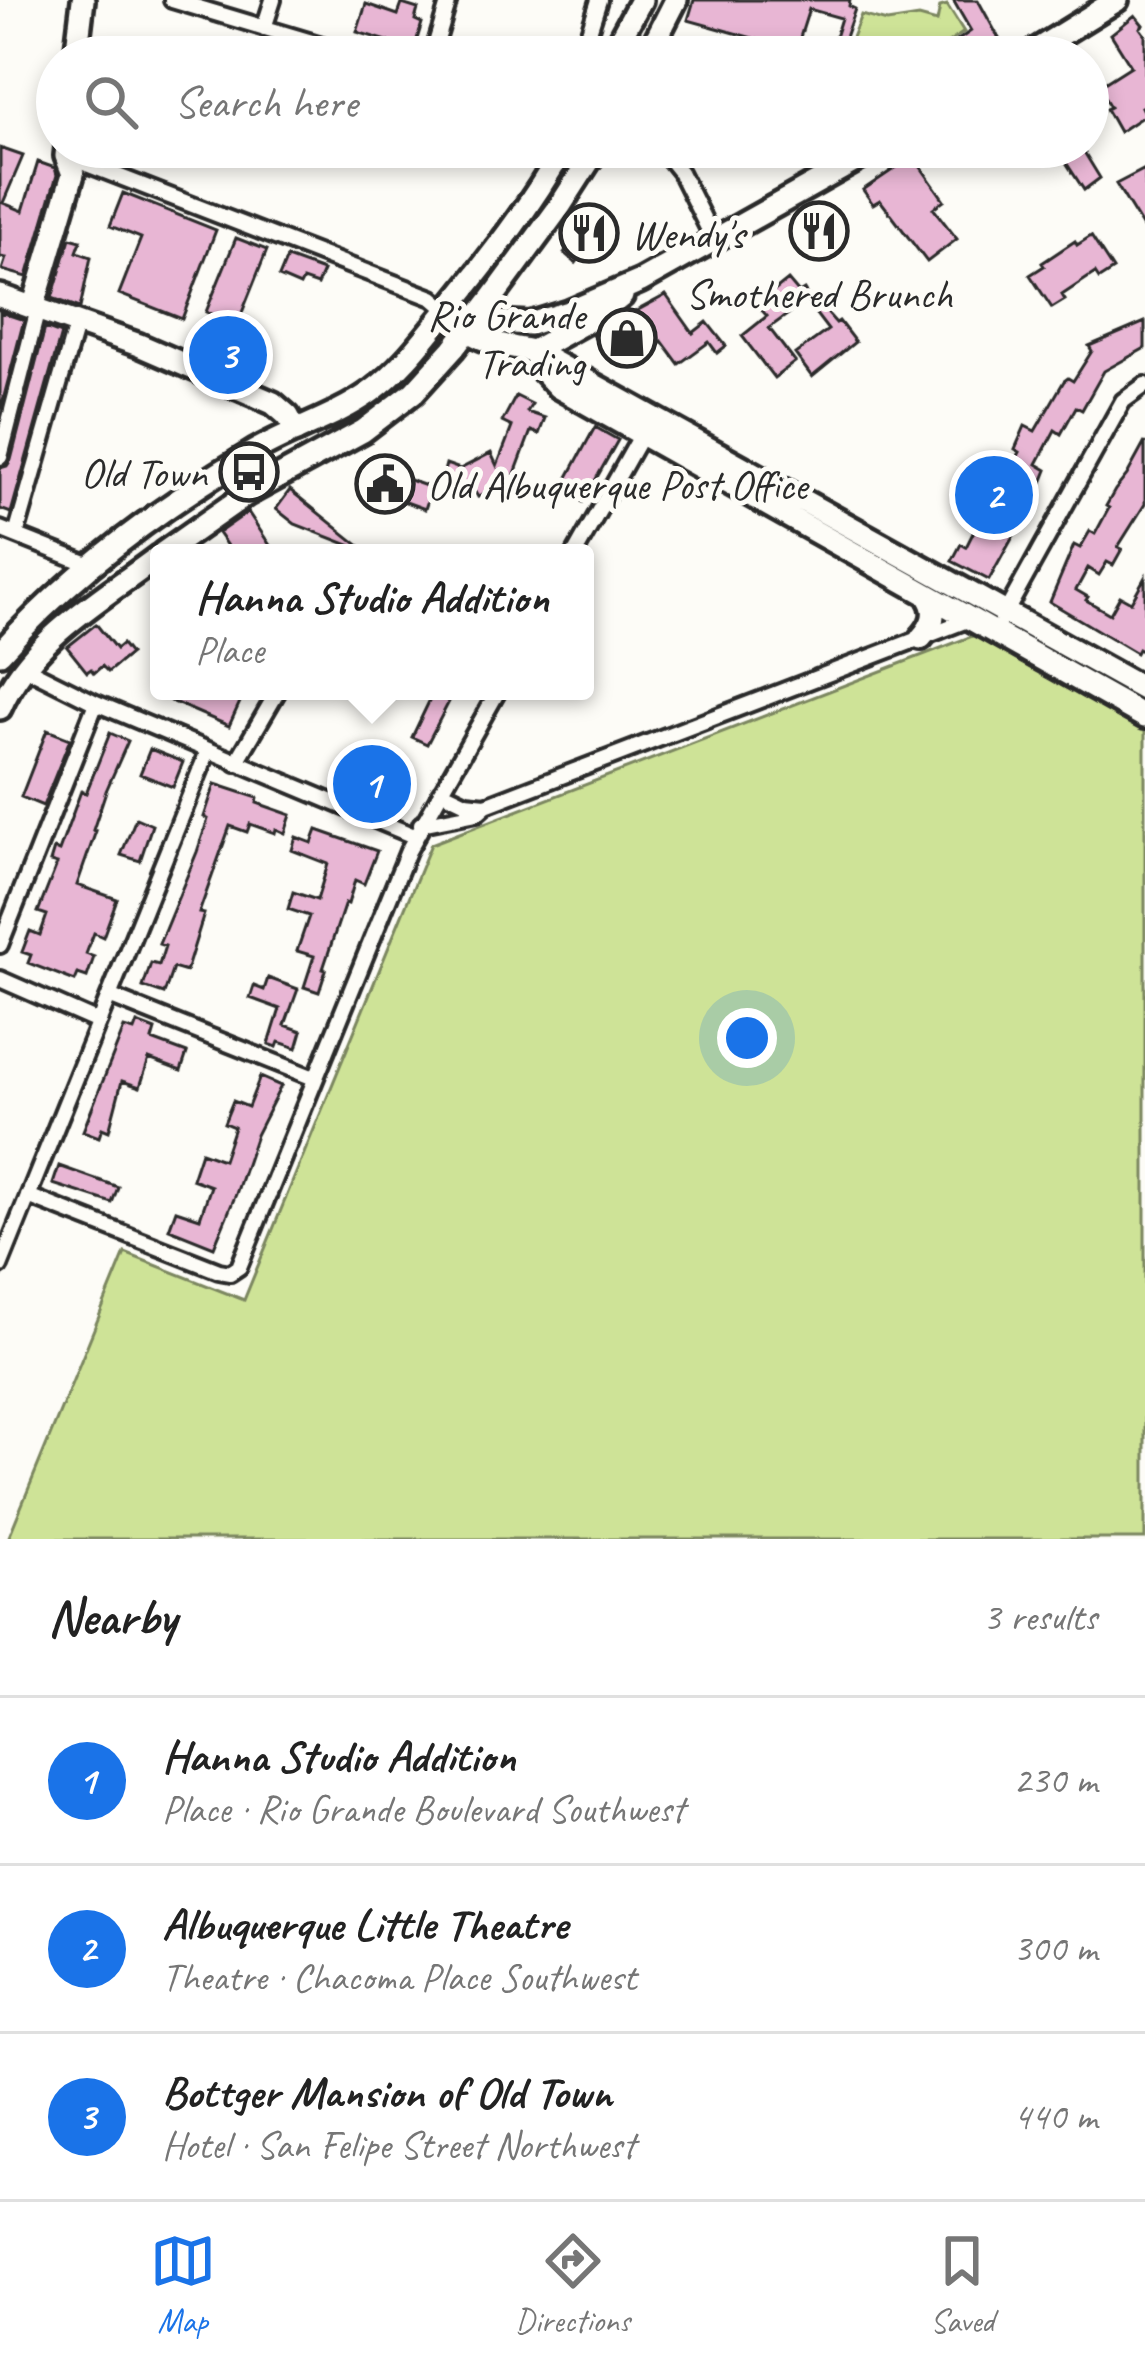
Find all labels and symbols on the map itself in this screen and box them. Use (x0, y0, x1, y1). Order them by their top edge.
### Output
restaurant icon: Smothered Brunch (788, 200, 850, 262)
restaurant icon: Wendy's (558, 202, 620, 264)
place label: Wendy's (631, 208, 748, 261)
place label: Smothered Brunch (686, 268, 953, 321)
place label: Rio Grande Trading (427, 289, 588, 390)
shop icon: Rio Grande Trading (596, 307, 658, 369)
pin: 3 (189, 310, 267, 400)
bus stop icon: Old Town (218, 441, 280, 503)
place label: Old Town (81, 447, 208, 500)
pin: 2 (955, 450, 1033, 540)
public building icon: Old Albuquerque Post Office (354, 453, 416, 515)
place label: Old Albuquerque Post Office (427, 459, 811, 512)
pin: 1 (333, 739, 411, 829)
your location (717, 1008, 777, 1068)

